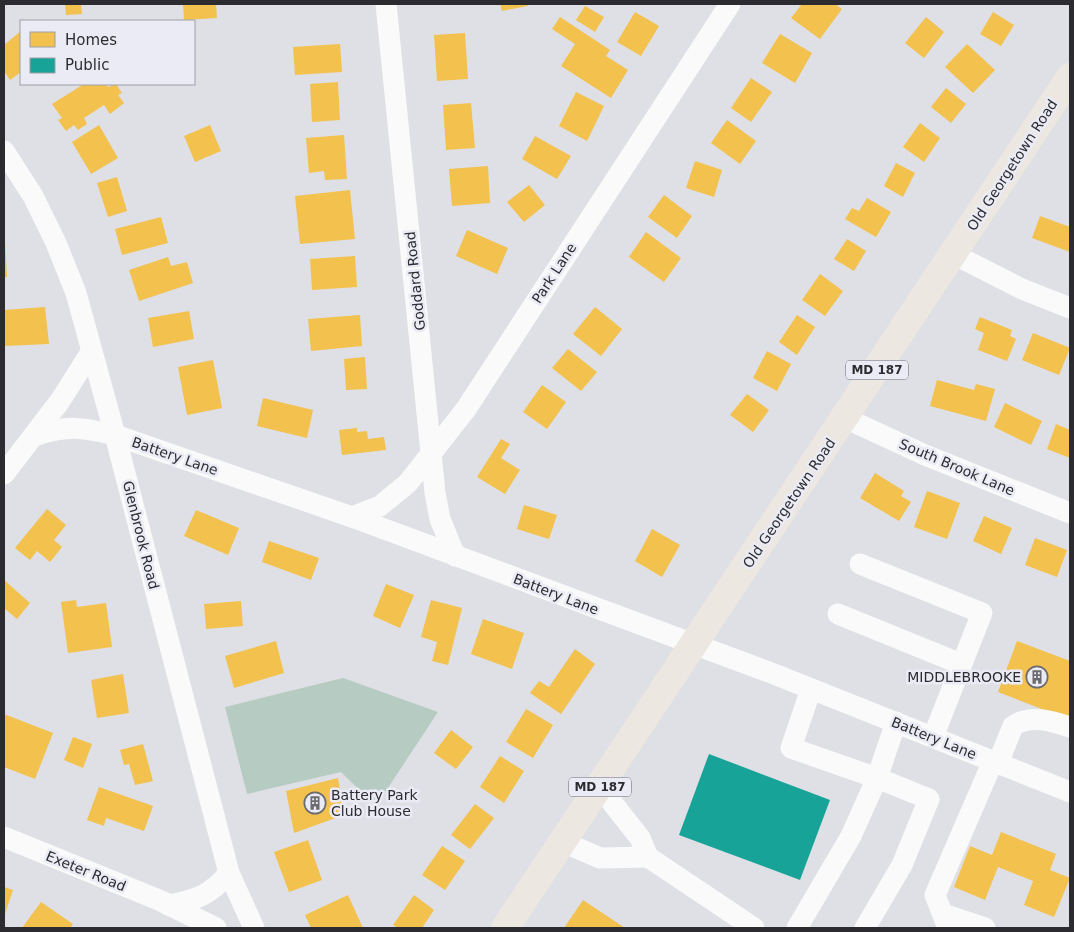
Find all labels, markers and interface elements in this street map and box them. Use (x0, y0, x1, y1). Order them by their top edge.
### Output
legend (20, 20, 195, 85)
text: Homes (65, 31, 117, 49)
text: Public (65, 56, 109, 74)
street label: Old Georgetown Road (964, 96, 1060, 234)
street label: Goddard Road (402, 231, 428, 331)
street label: Park Lane (529, 240, 579, 306)
road number: MD 187 (846, 360, 908, 380)
street label: Battery Lane (130, 434, 220, 478)
street label: Old Georgetown Road (740, 435, 838, 571)
street label: South Brook Lane (897, 435, 1017, 499)
street label: Glenbrook Road (120, 479, 162, 591)
street label: Battery Lane (511, 570, 601, 618)
building icon: MIDDLEBROOKE (1025, 665, 1049, 689)
place label: MIDDLEBROOKE (907, 669, 1021, 685)
street label: Battery Lane (889, 714, 979, 762)
road number: MD 187 (569, 778, 631, 796)
place label: Battery Park Club House (331, 787, 418, 819)
building icon: Battery Park Club House (303, 791, 327, 815)
street label: Exeter Road (44, 848, 128, 894)

